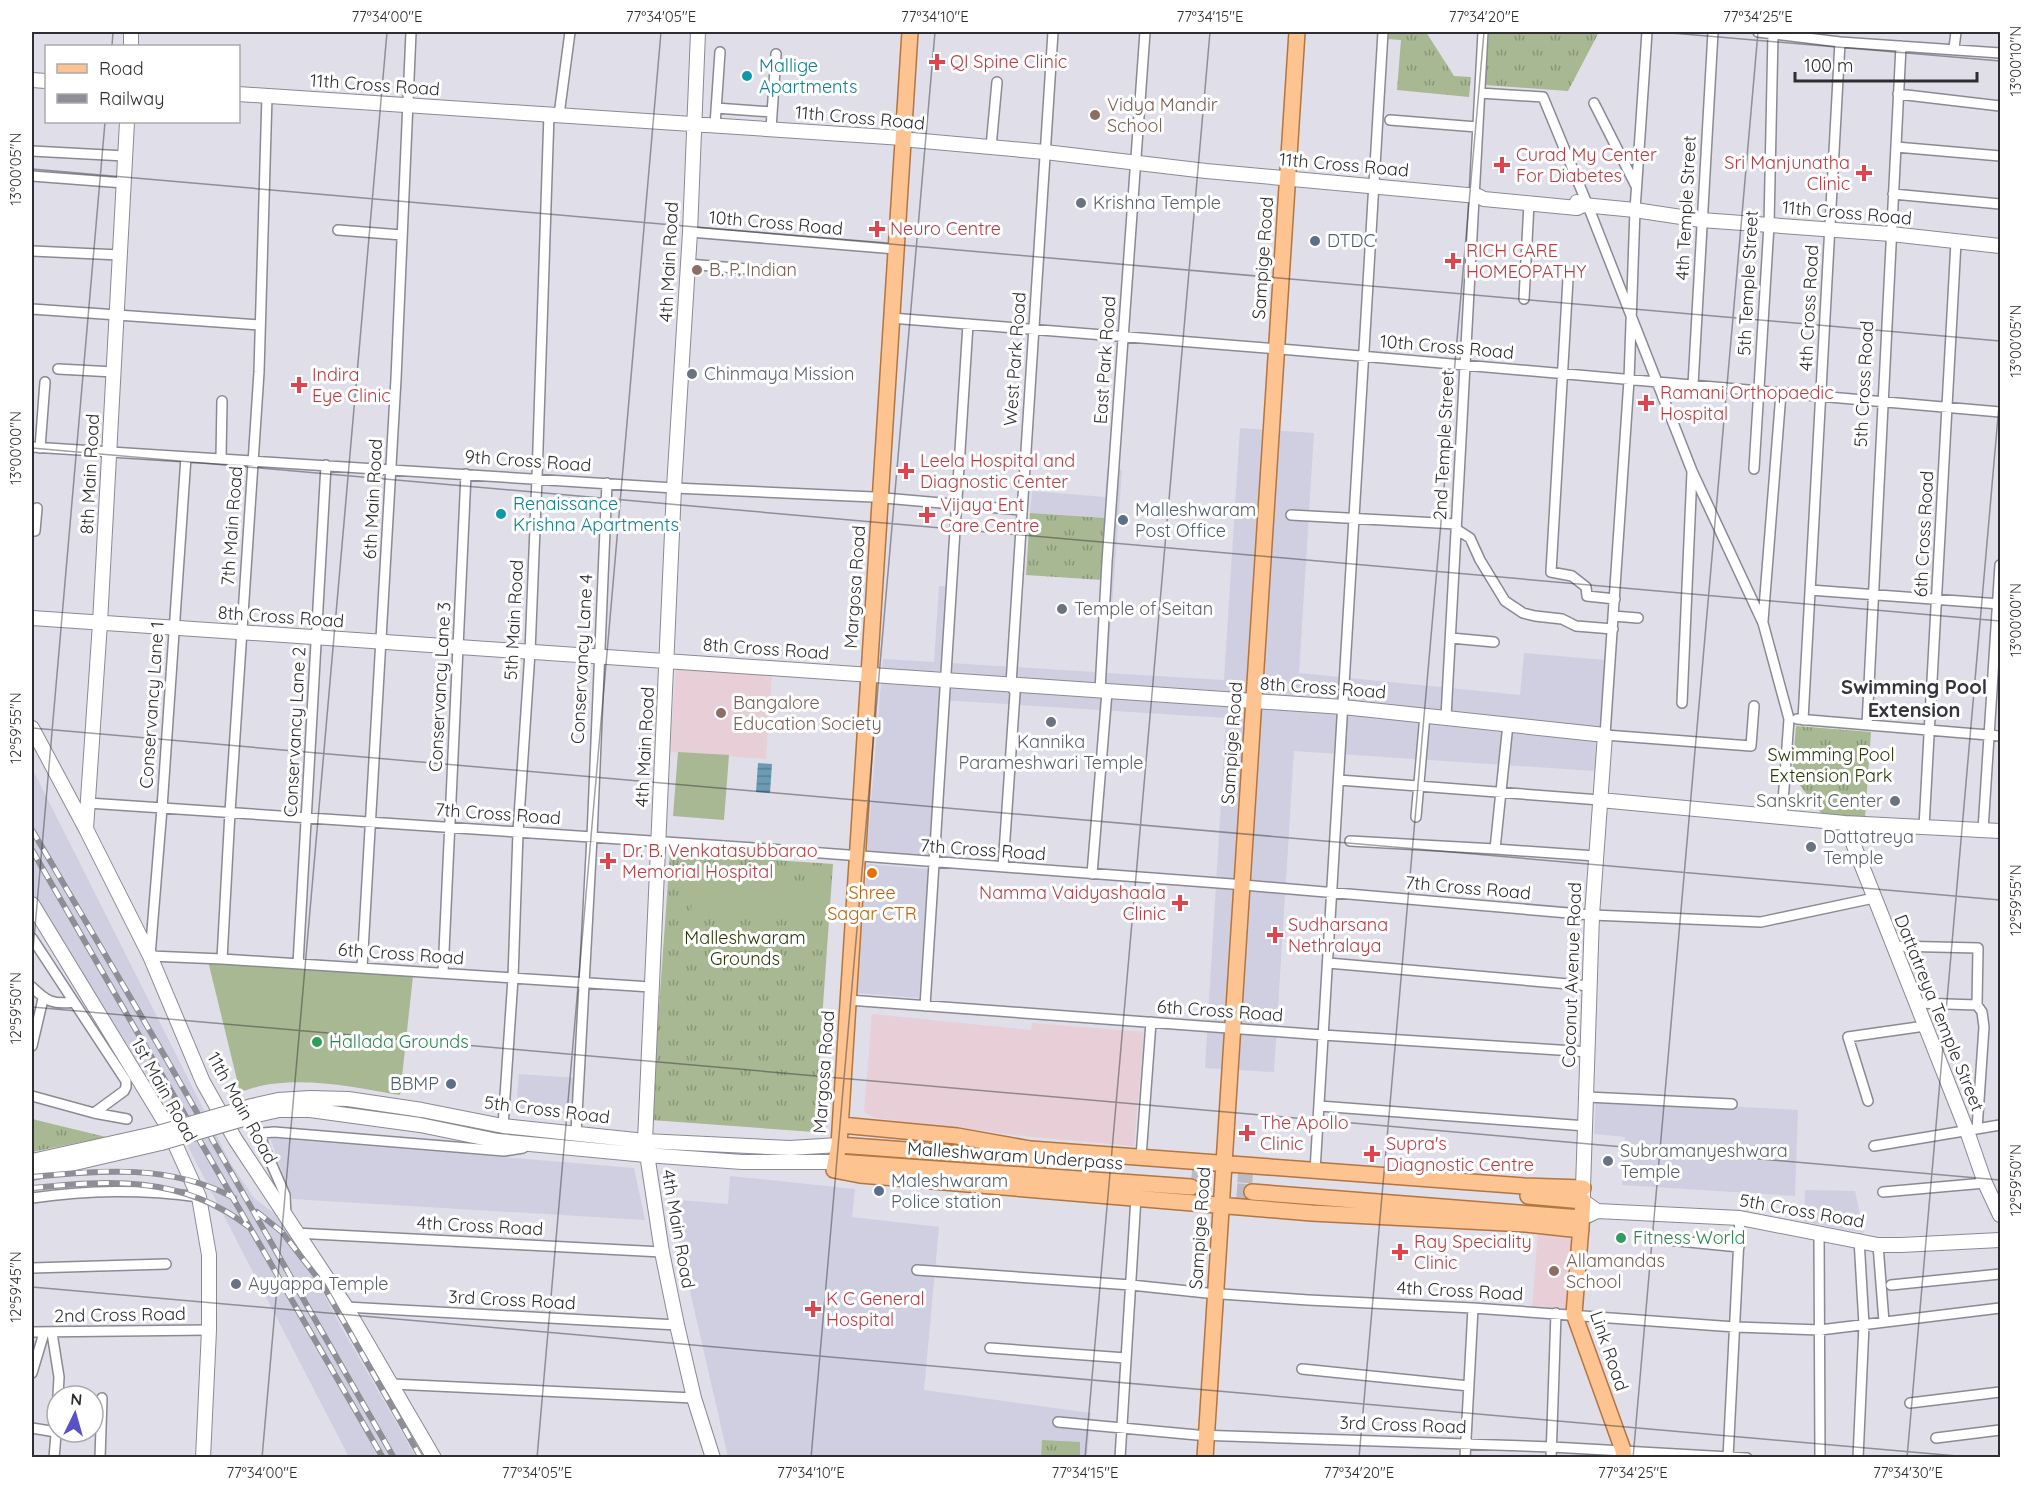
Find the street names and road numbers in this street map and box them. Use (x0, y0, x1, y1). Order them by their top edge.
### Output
street label: 11th Cross Road (309, 68, 441, 101)
street label: 11th Cross Road (794, 100, 926, 135)
street label: 4th Temple Street (1670, 135, 1701, 281)
street label: 11th Cross Road (1278, 147, 1410, 182)
street label: 11th Cross Road (1781, 195, 1913, 230)
street label: Sampige Road (1247, 196, 1278, 320)
street label: 4th Main Road (654, 201, 683, 323)
street label: 10th Cross Road (708, 205, 844, 240)
street label: 5th Temple Street (1732, 210, 1763, 356)
street label: 4th Cross Road (1794, 244, 1823, 372)
street label: West Park Road (998, 291, 1031, 427)
street label: East Park Road (1089, 295, 1120, 425)
street label: 5th Cross Road (1849, 320, 1878, 448)
street label: 10th Cross Road (1379, 329, 1515, 364)
street label: 2nd Temple Street (1428, 369, 1459, 521)
street label: 8th Main Road (75, 413, 104, 535)
street label: 6th Main Road (358, 438, 387, 560)
street label: 9th Cross Road (464, 445, 592, 476)
street label: 7th Main Road (216, 465, 247, 587)
street label: 6th Cross Road (1909, 470, 1938, 598)
street label: Margosa Road (839, 525, 870, 649)
street label: 5th Main Road (499, 559, 528, 681)
street label: Conservancy Lane 4 (566, 573, 597, 745)
street label: 8th Cross Road (217, 601, 345, 632)
street label: Conservancy Lane 3 (424, 601, 455, 773)
street label: Conservancy Lane 1 (134, 621, 169, 789)
street label: 8th Cross Road (702, 633, 830, 664)
street label: Conservancy Lane 2 (279, 646, 310, 818)
street label: 8th Cross Road (1259, 672, 1387, 703)
street label: Sampige Road (1216, 681, 1247, 805)
street label: 4th Main Road (630, 686, 659, 808)
street label: 7th Cross Road (434, 798, 562, 829)
street label: 7th Cross Road (919, 834, 1047, 865)
street label: 7th Cross Road (1404, 871, 1532, 904)
street label: Coconut Avenue Road (1557, 882, 1586, 1068)
street label: Dattatreya Temple Street (1889, 911, 1989, 1115)
street label: 6th Cross Road (337, 938, 465, 969)
street label: 6th Cross Road (1156, 995, 1284, 1026)
street label: Margosa Road (808, 1010, 839, 1134)
street label: 1st Main Road (126, 1034, 203, 1146)
street label: 11th Main Road (202, 1048, 283, 1168)
street label: 5th Cross Road (483, 1090, 611, 1129)
street label: Malleshwaram Underpass (906, 1136, 1124, 1175)
street label: Sampige Road (1184, 1166, 1215, 1290)
street label: 4th Main Road (657, 1168, 700, 1290)
street label: 5th Cross Road (1738, 1188, 1866, 1233)
street label: 4th Cross Road (416, 1211, 544, 1240)
street label: 4th Cross Road (1396, 1276, 1524, 1305)
street label: 3rd Cross Road (448, 1285, 576, 1314)
street label: 2nd Cross Road (54, 1302, 186, 1327)
street label: Link Road (1585, 1308, 1634, 1394)
street label: 3rd Cross Road (1339, 1411, 1467, 1438)

